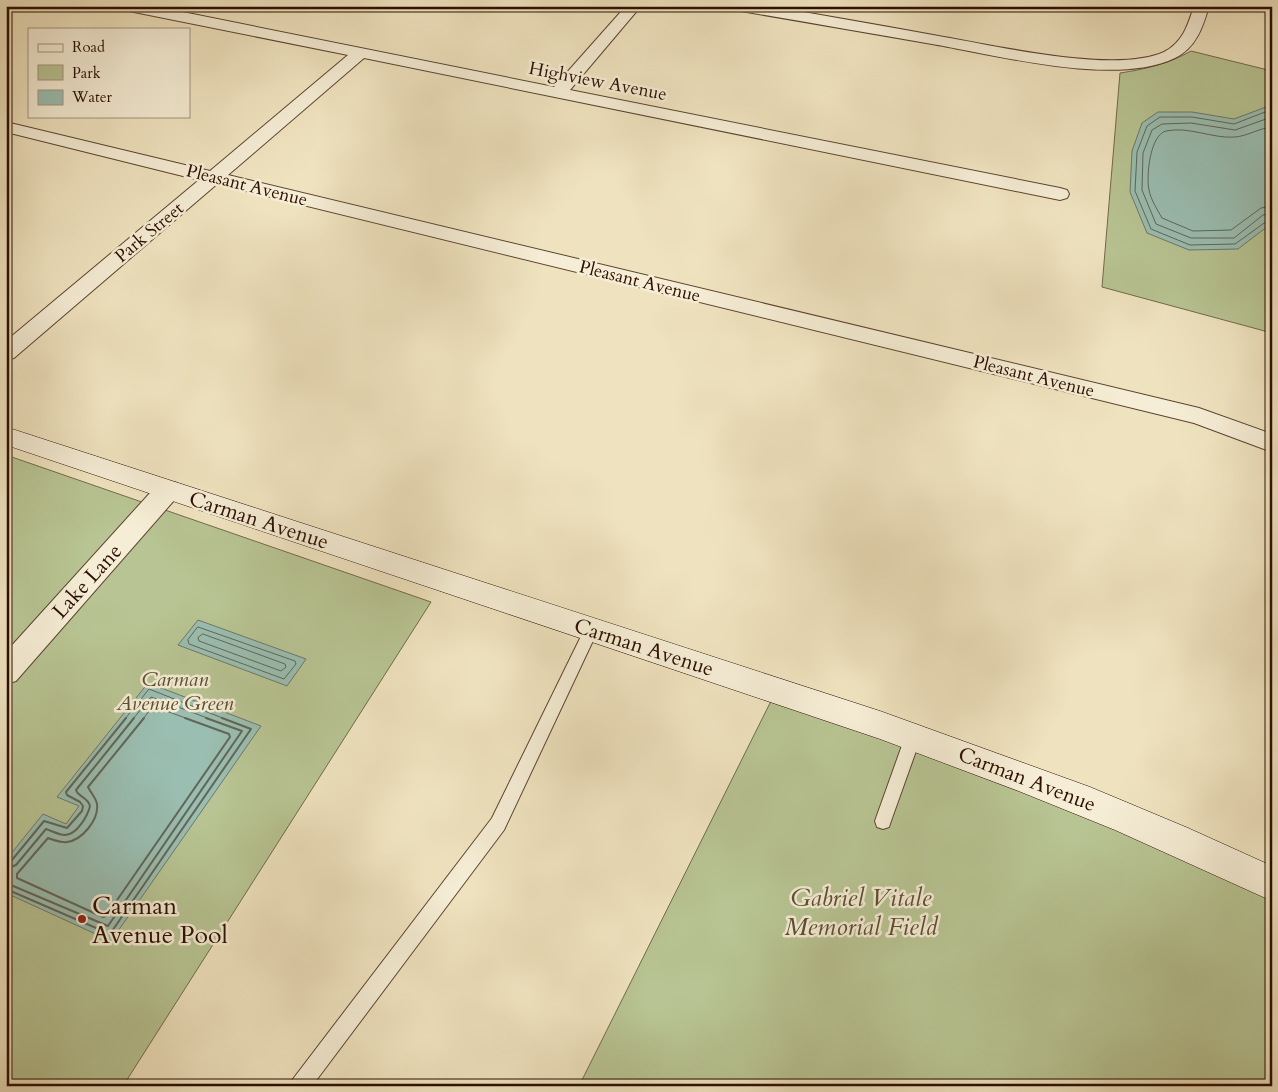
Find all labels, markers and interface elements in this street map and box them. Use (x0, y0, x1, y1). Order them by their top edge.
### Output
legend (28, 28, 190, 118)
text: Road (72, 37, 105, 57)
street label: Highview Avenue (527, 56, 669, 107)
text: Park (72, 63, 101, 83)
text: Water (71, 87, 113, 107)
street label: Pleasant Avenue (184, 158, 310, 213)
street label: Park Street (110, 196, 189, 269)
street label: Pleasant Avenue (577, 254, 703, 309)
street label: Pleasant Avenue (971, 349, 1097, 404)
street label: Carman Avenue (185, 484, 332, 557)
street label: Lake Lane (46, 538, 129, 625)
street label: Carman Avenue (570, 611, 717, 684)
park label: Carman Avenue Green (115, 665, 234, 718)
street label: Carman Avenue (954, 740, 1100, 819)
park label: Gabriel Vitale Memorial Field (784, 881, 939, 944)
place label: Carman Avenue Pool (92, 889, 228, 952)
marker: Carman Avenue Pool (76, 913, 88, 925)

